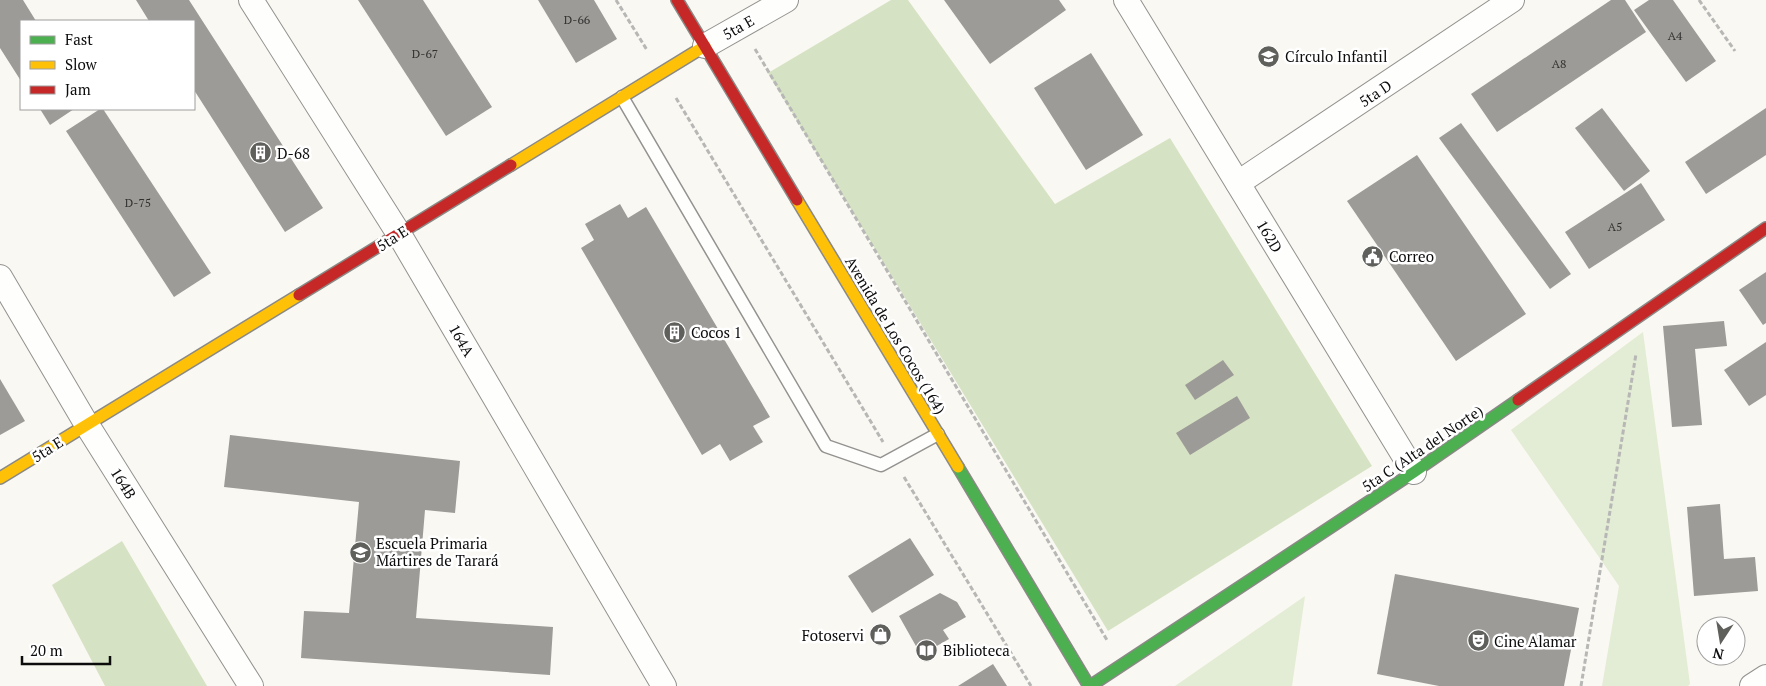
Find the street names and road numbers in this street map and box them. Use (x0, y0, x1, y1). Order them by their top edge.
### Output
street label: 5ta E (718, 10, 758, 44)
street label: 5ta D (1355, 75, 1395, 111)
street label: 162D (1253, 216, 1287, 256)
street label: 5ta E (372, 221, 412, 255)
street label: Avenida de Los Cocos (164) (841, 253, 951, 417)
street label: 164A (445, 320, 480, 360)
street label: 5ta C (Alta del Norte) (1358, 400, 1486, 496)
street label: 5ta E (27, 432, 67, 466)
street label: 164B (107, 464, 141, 502)

